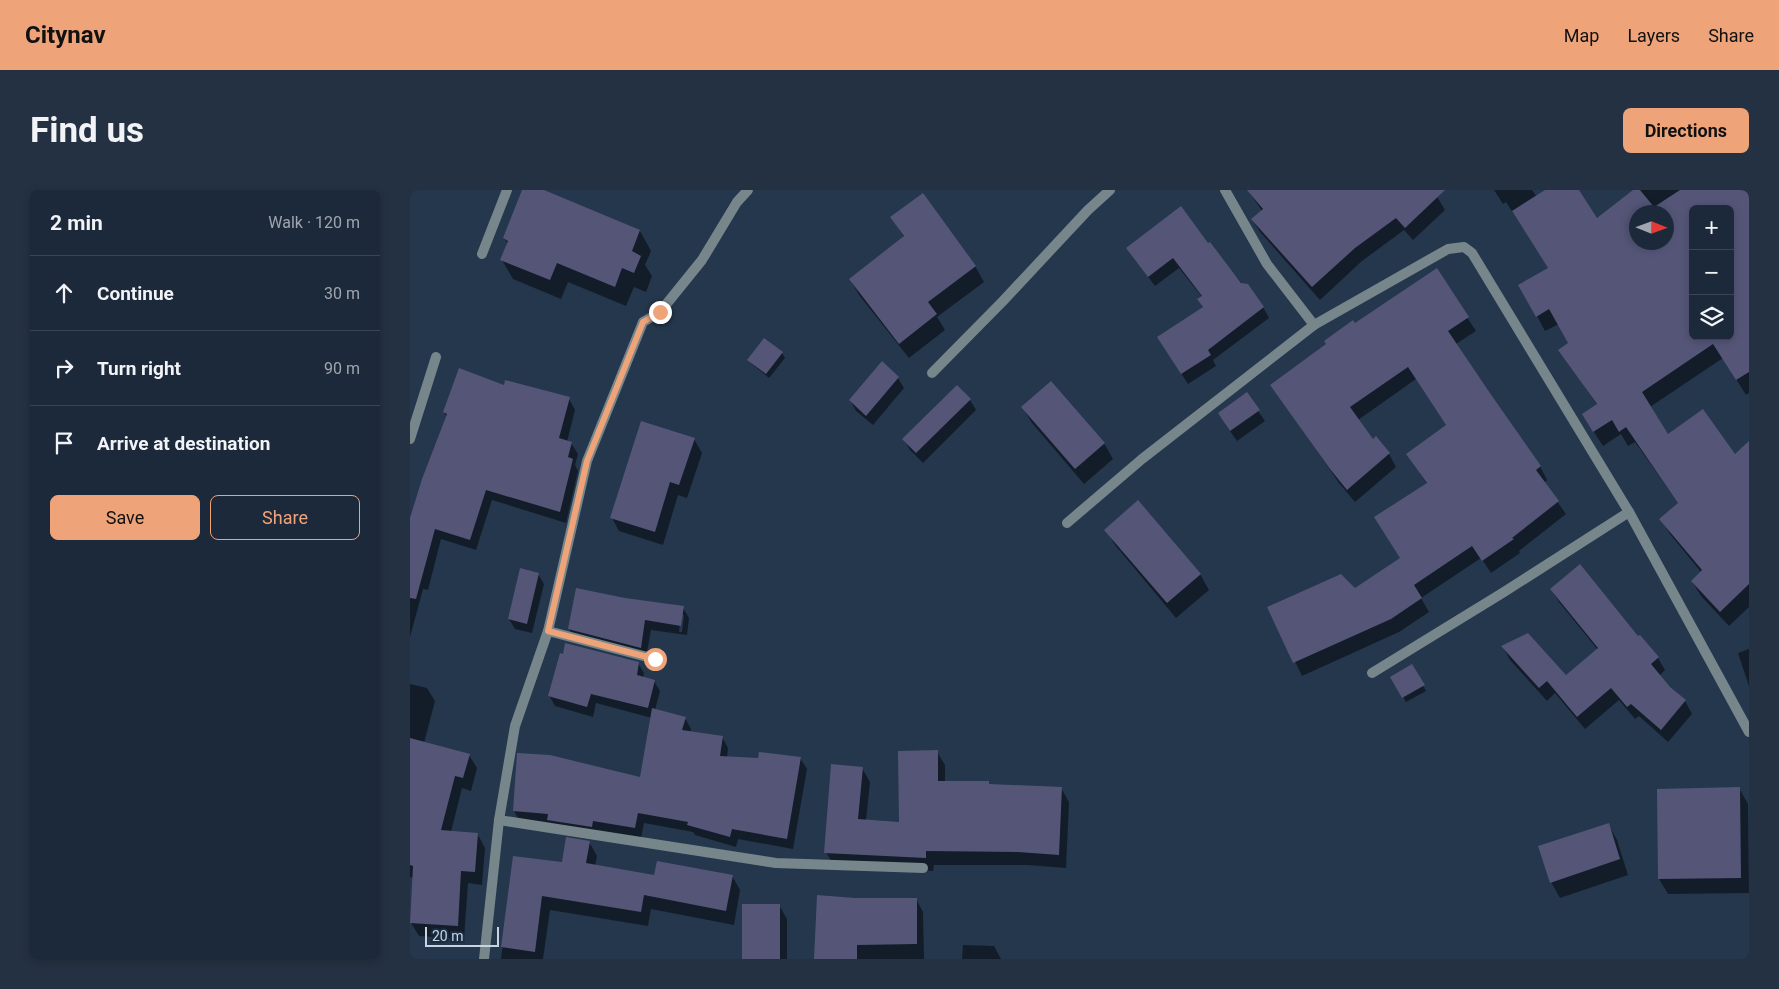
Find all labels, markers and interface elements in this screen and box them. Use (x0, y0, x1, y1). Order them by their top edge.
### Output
text: Citynav (25, 21, 106, 49)
text: Map (1564, 25, 1599, 46)
text: Layers (1627, 25, 1680, 46)
text: Share (1708, 25, 1754, 46)
button: Directions (1623, 108, 1749, 153)
text: Find us (30, 110, 144, 151)
north arrow (1629, 205, 1674, 250)
map controls (1689, 205, 1734, 340)
button: + (1689, 205, 1734, 250)
text: 2 min (50, 211, 103, 235)
text: Walk · 120 m (268, 213, 360, 232)
button: − (1689, 250, 1734, 295)
icon: ahead (50, 279, 78, 307)
text: Continue (97, 282, 174, 305)
text: 30 m (324, 284, 360, 303)
button: layers (1689, 295, 1734, 340)
route end (649, 301, 672, 324)
icon: right (50, 354, 78, 382)
text: Turn right (97, 357, 181, 380)
text: 90 m (324, 359, 360, 378)
icon: arrive (50, 429, 78, 457)
text: Arrive at destination (97, 432, 270, 455)
button: Save (50, 495, 200, 540)
button: Share (210, 495, 360, 540)
route start (644, 648, 667, 671)
scale bar (425, 924, 499, 947)
text: 20 m (432, 928, 464, 944)

